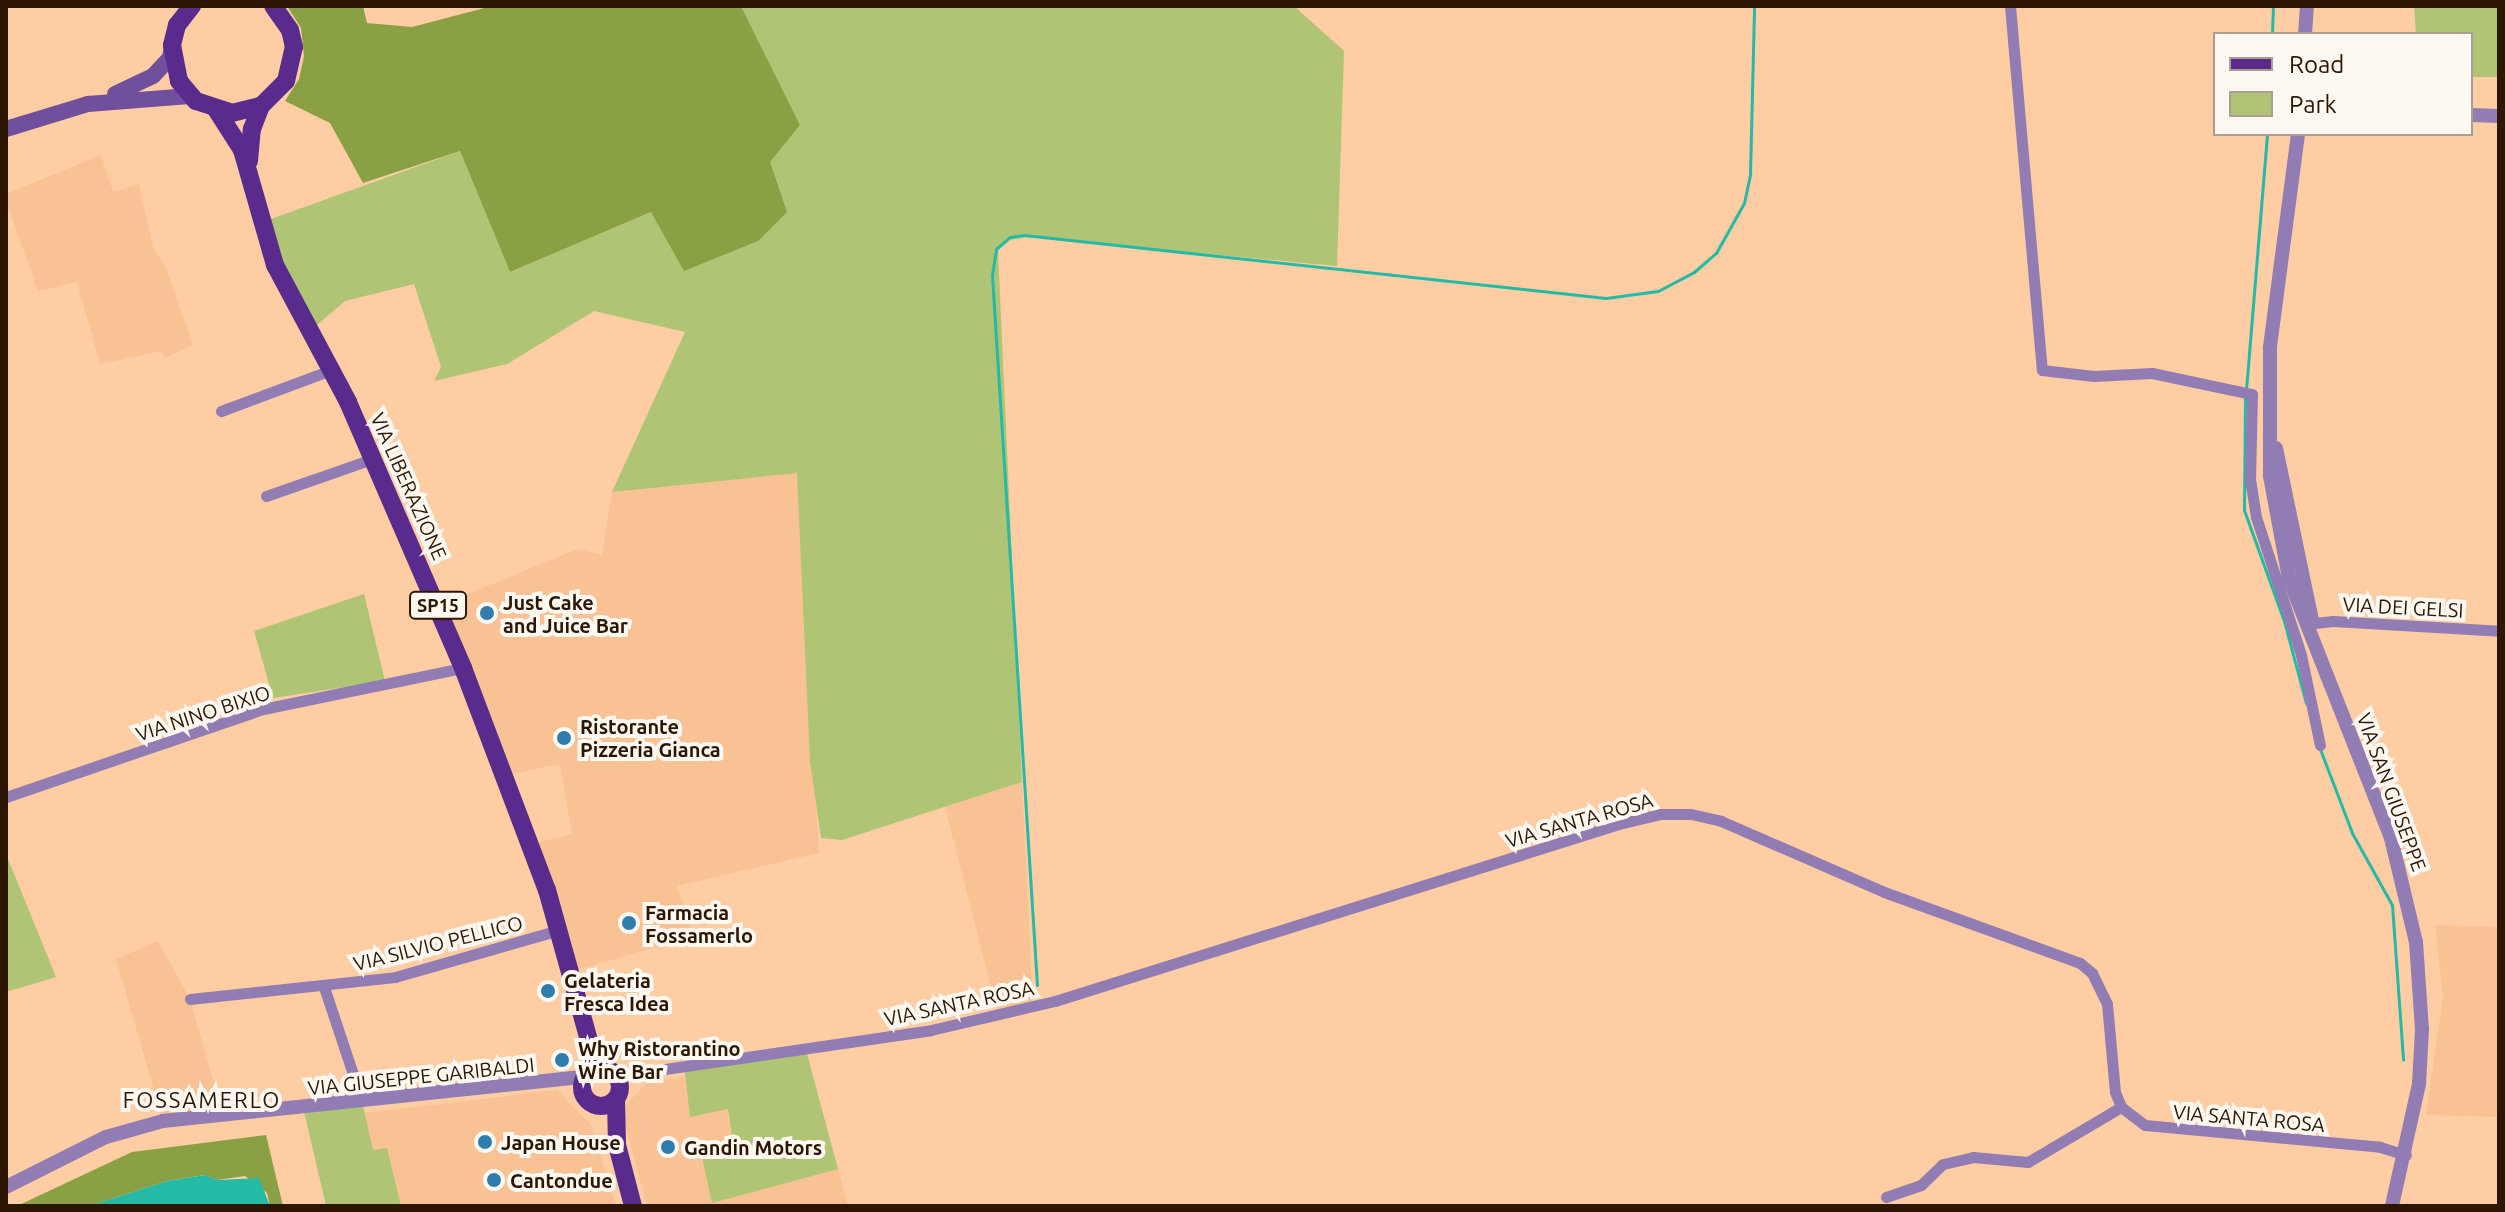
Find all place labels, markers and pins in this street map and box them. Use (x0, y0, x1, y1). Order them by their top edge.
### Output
place label: Just Cake and Juice Bar (503, 590, 628, 637)
marker: Just Cake and Juice Bar (478, 604, 496, 622)
place label: Ristorante Pizzeria Gianca (580, 714, 721, 761)
marker: Ristorante Pizzeria Gianca (555, 729, 573, 747)
place label: Farmacia Fossamerlo (645, 900, 753, 947)
marker: Farmacia Fossamerlo (620, 914, 638, 932)
place label: Gelateria Fresca Idea (564, 968, 669, 1015)
marker: Gelateria Fresca Idea (539, 982, 557, 1000)
place label: Why Ristorantino Wine Bar (578, 1036, 741, 1083)
marker: Why Ristorantino Wine Bar (553, 1051, 571, 1069)
place label: Japan House (501, 1130, 621, 1154)
marker: Japan House (476, 1133, 494, 1151)
place label: Gandin Motors (684, 1135, 822, 1159)
marker: Gandin Motors (659, 1138, 677, 1156)
place label: Cantondue (510, 1168, 613, 1192)
marker: Cantondue (485, 1171, 503, 1189)

